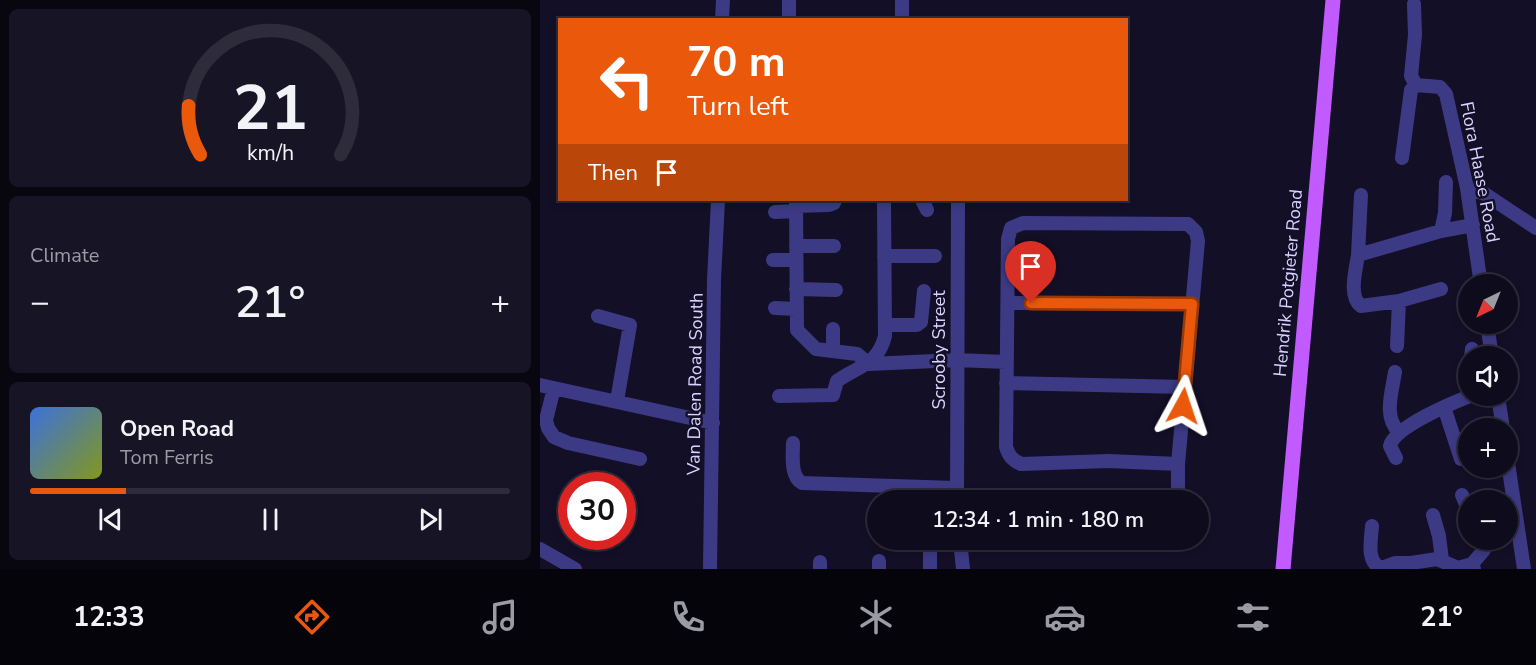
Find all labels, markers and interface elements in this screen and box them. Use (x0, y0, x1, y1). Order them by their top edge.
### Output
text: 70 m (687, 34, 786, 91)
icon: left (588, 42, 666, 120)
text: 21 (233, 66, 307, 151)
text: Turn left (687, 88, 788, 125)
street label: Flora Haase Road (1455, 99, 1505, 245)
text: km/h (246, 138, 294, 168)
icon: arrive (650, 156, 683, 189)
text: Then (588, 158, 638, 188)
street label: Hendrik Potgieter Road (1268, 188, 1308, 378)
pin (1005, 241, 1056, 303)
text: Climate (30, 242, 99, 269)
icon: arrive (1014, 250, 1047, 283)
text: 21° (235, 272, 305, 333)
north arrow (1458, 274, 1518, 334)
map controls (1458, 274, 1518, 550)
text: − (30, 280, 50, 325)
text: + (490, 280, 510, 325)
street label: Scrooby Street (927, 290, 951, 410)
street label: Van Dalen Road South (681, 293, 709, 476)
button: sound (1458, 346, 1518, 406)
position arrow (1151, 374, 1215, 438)
text: Open Road (120, 414, 234, 444)
button: + (1458, 418, 1518, 478)
text: Tom Ferris (120, 444, 214, 471)
speed limit sign: 30 (558, 472, 636, 550)
button: − (1458, 490, 1518, 550)
icon: previous (94, 503, 127, 536)
icon: pause (254, 503, 287, 536)
icon: next (414, 503, 447, 536)
text: 12:34 · 1 min · 180 m (932, 505, 1144, 535)
icon: directions (291, 596, 333, 638)
icon: music (479, 596, 521, 638)
icon: phone (667, 596, 709, 638)
icon: climate (855, 596, 897, 638)
icon: car (1044, 596, 1086, 638)
icon: filters (1232, 596, 1274, 638)
text: 12:33 (73, 599, 145, 636)
text: 21° (1420, 599, 1463, 636)

